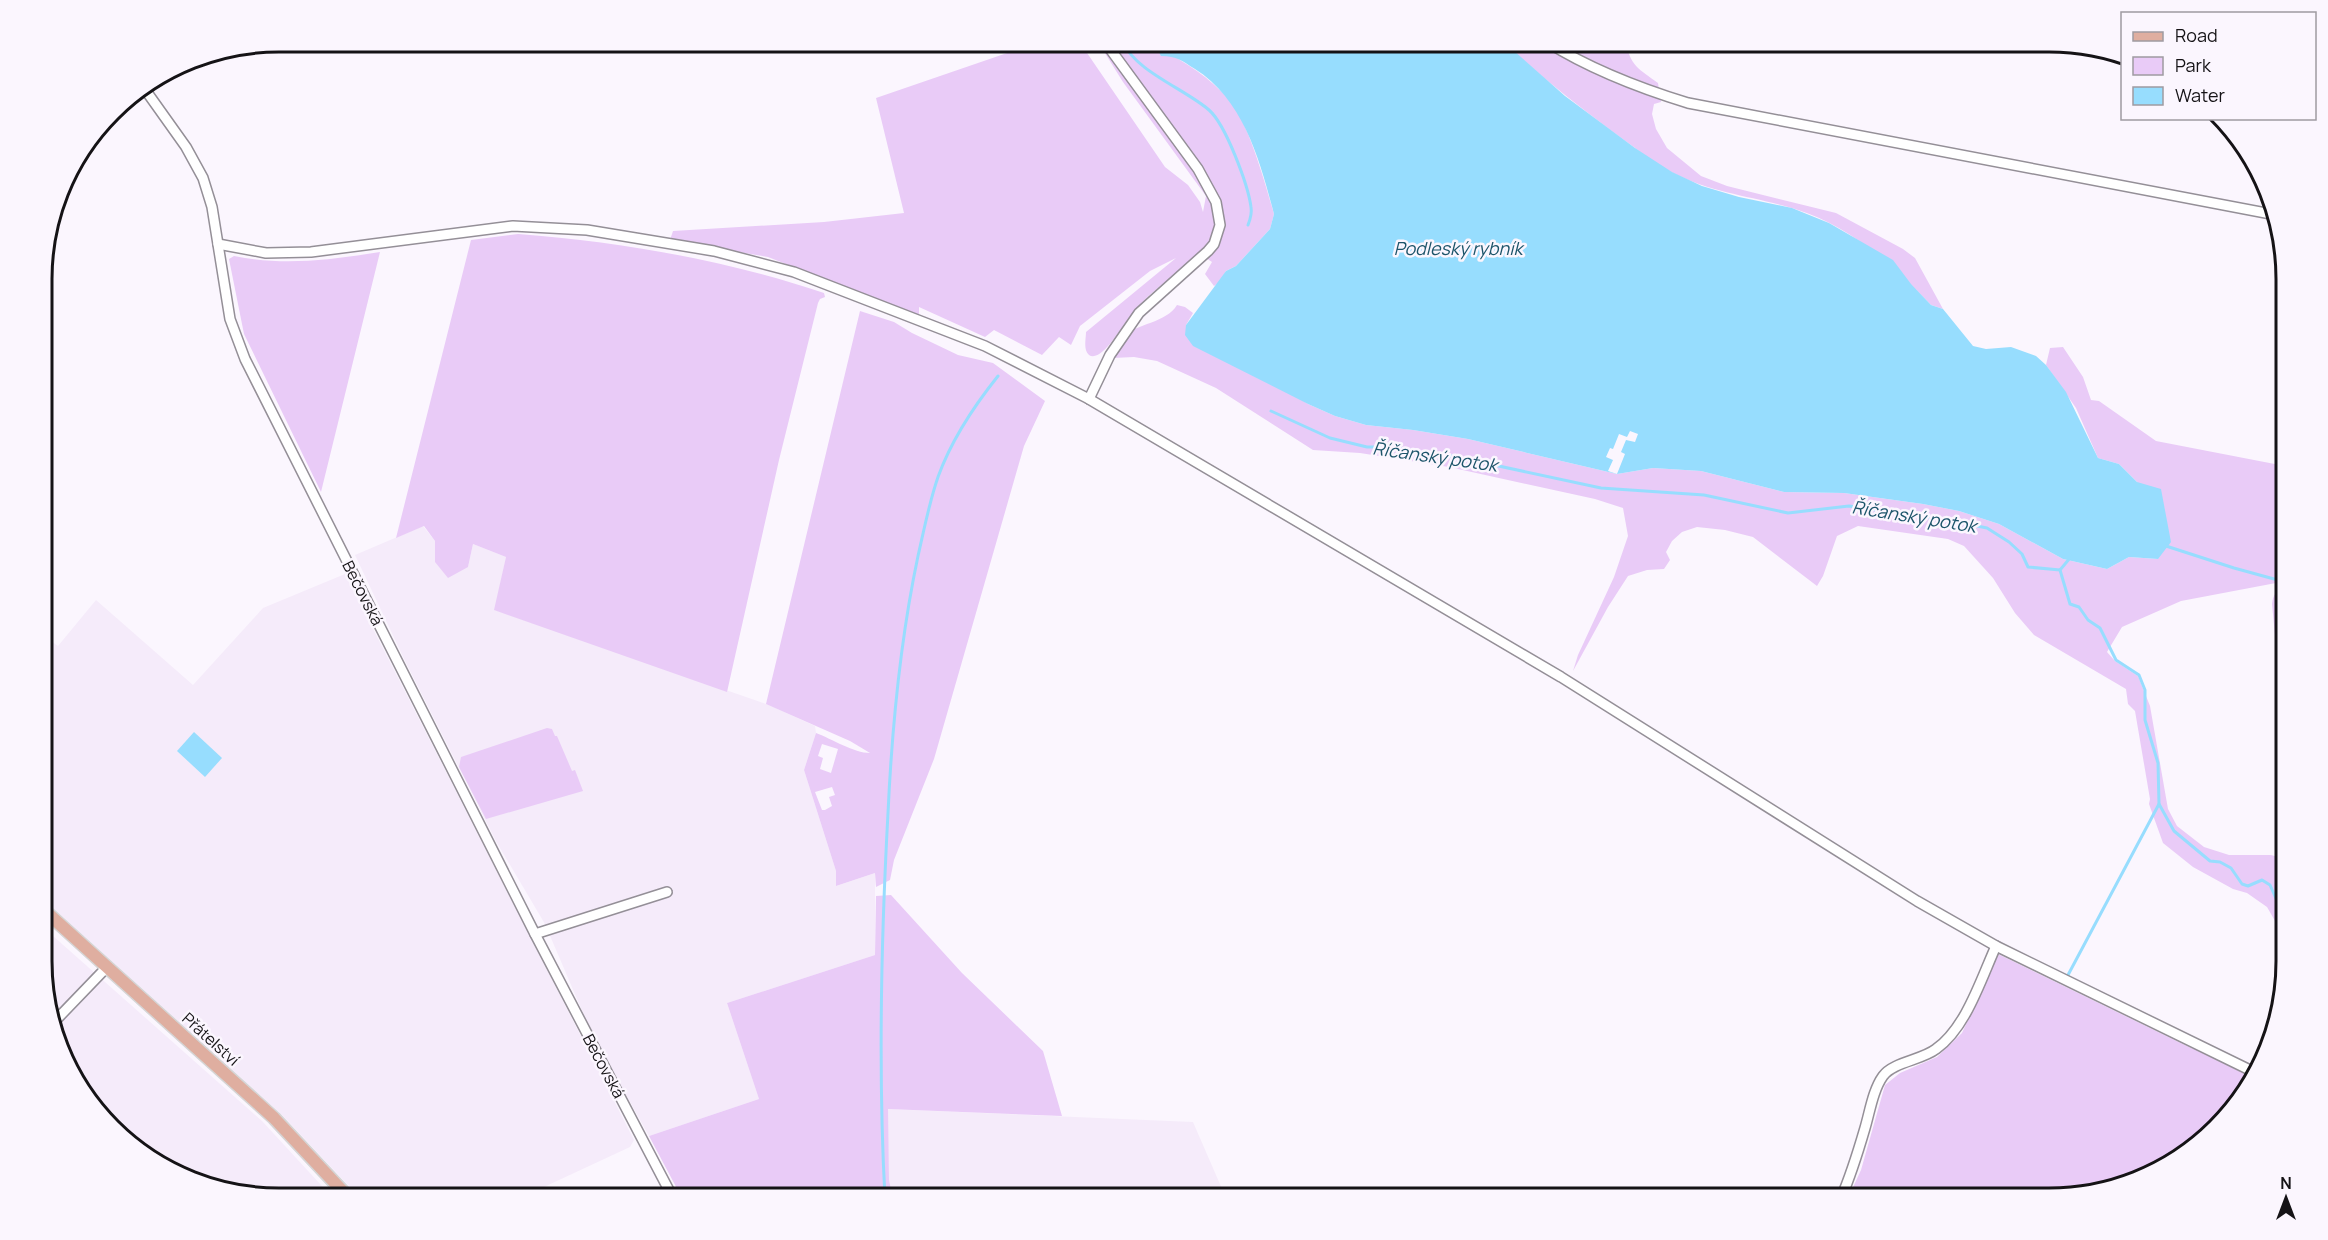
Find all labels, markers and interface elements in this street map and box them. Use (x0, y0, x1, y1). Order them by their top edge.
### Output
legend (2121, 12, 2316, 120)
text: Road (2175, 23, 2218, 47)
text: Park (2175, 53, 2212, 77)
text: Water (2175, 83, 2225, 107)
water label: Podleský rybník (1394, 236, 1525, 260)
water label: Říčanský potok (1371, 435, 1502, 477)
water label: Říčanský potok (1850, 494, 1981, 538)
street label: Bečovská (337, 557, 389, 629)
street label: Přátelství (178, 1007, 245, 1071)
street label: Bečovská (578, 1030, 630, 1102)
north arrow (2256, 1168, 2316, 1228)
text: N (2280, 1172, 2292, 1194)

